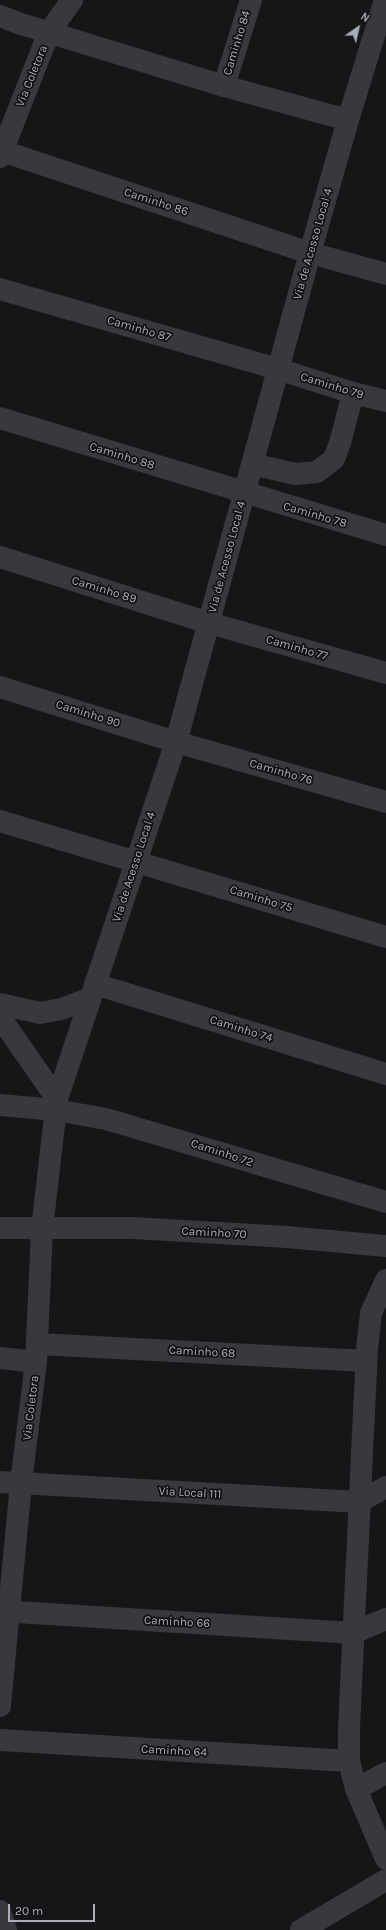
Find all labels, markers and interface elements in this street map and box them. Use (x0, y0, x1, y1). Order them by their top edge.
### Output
north arrow (338, 8, 378, 48)
street label: Caminho 84 (220, 9, 254, 77)
text: N (358, 10, 372, 25)
street label: Via Coletora (13, 43, 51, 109)
street label: Caminho 86 (122, 185, 190, 219)
street label: Via de Acesso Local 4 (290, 187, 336, 301)
street label: Caminho 87 (105, 313, 173, 345)
street label: Caminho 79 (299, 370, 365, 402)
street label: Caminho 88 (88, 439, 156, 473)
street label: Caminho 78 (281, 499, 349, 531)
street label: Via de Acesso Local 4 (205, 500, 249, 614)
street label: Caminho 89 (70, 573, 138, 607)
street label: Caminho 77 (264, 632, 330, 664)
street label: Caminho 90 (54, 697, 122, 731)
street label: Caminho 76 (248, 756, 314, 788)
street label: Via de Acesso Local 4 (109, 810, 159, 924)
street label: Caminho 75 (228, 883, 294, 915)
street label: Caminho 74 (208, 1013, 274, 1045)
street label: Caminho 72 (189, 1136, 255, 1170)
street label: Caminho 70 (181, 1224, 247, 1242)
street label: Caminho 68 (168, 1343, 236, 1361)
street label: Via Coletora (20, 1375, 42, 1441)
street label: Via Local 111 (158, 1484, 222, 1502)
street label: Caminho 66 (143, 1613, 211, 1631)
street label: Caminho 64 (141, 1742, 207, 1760)
scale bar (10, 1896, 97, 1922)
text: 20 m (15, 1904, 43, 1918)

